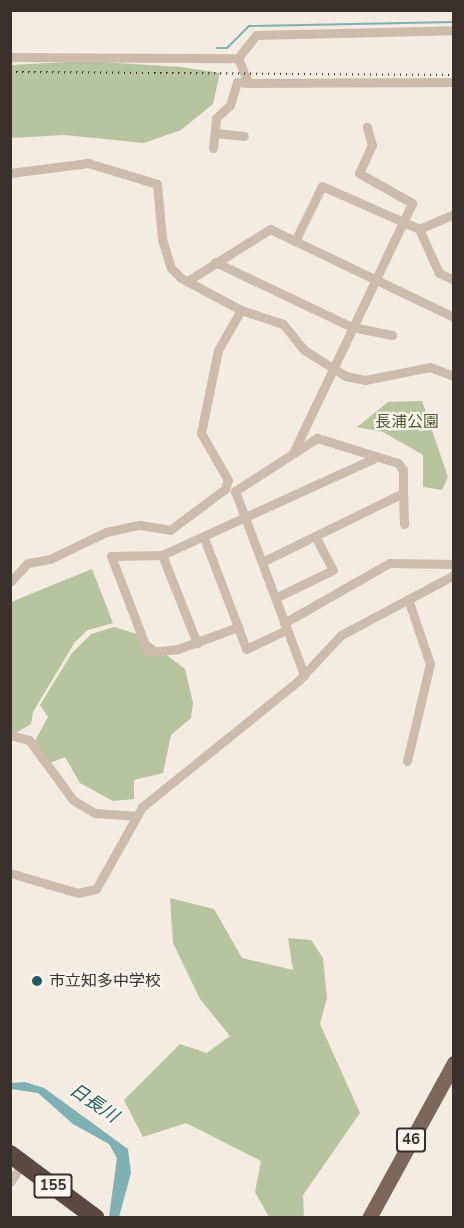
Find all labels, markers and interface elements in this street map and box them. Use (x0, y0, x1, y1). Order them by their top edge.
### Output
park label: 長浦公園 (375, 412, 439, 432)
place label: 市立知多中学校 (49, 971, 161, 991)
marker: 市立知多中学校 (30, 974, 44, 988)
water label: 日長川 (66, 1079, 122, 1127)
road number: 46 (396, 1128, 426, 1152)
road number: 155 (34, 1174, 72, 1198)

